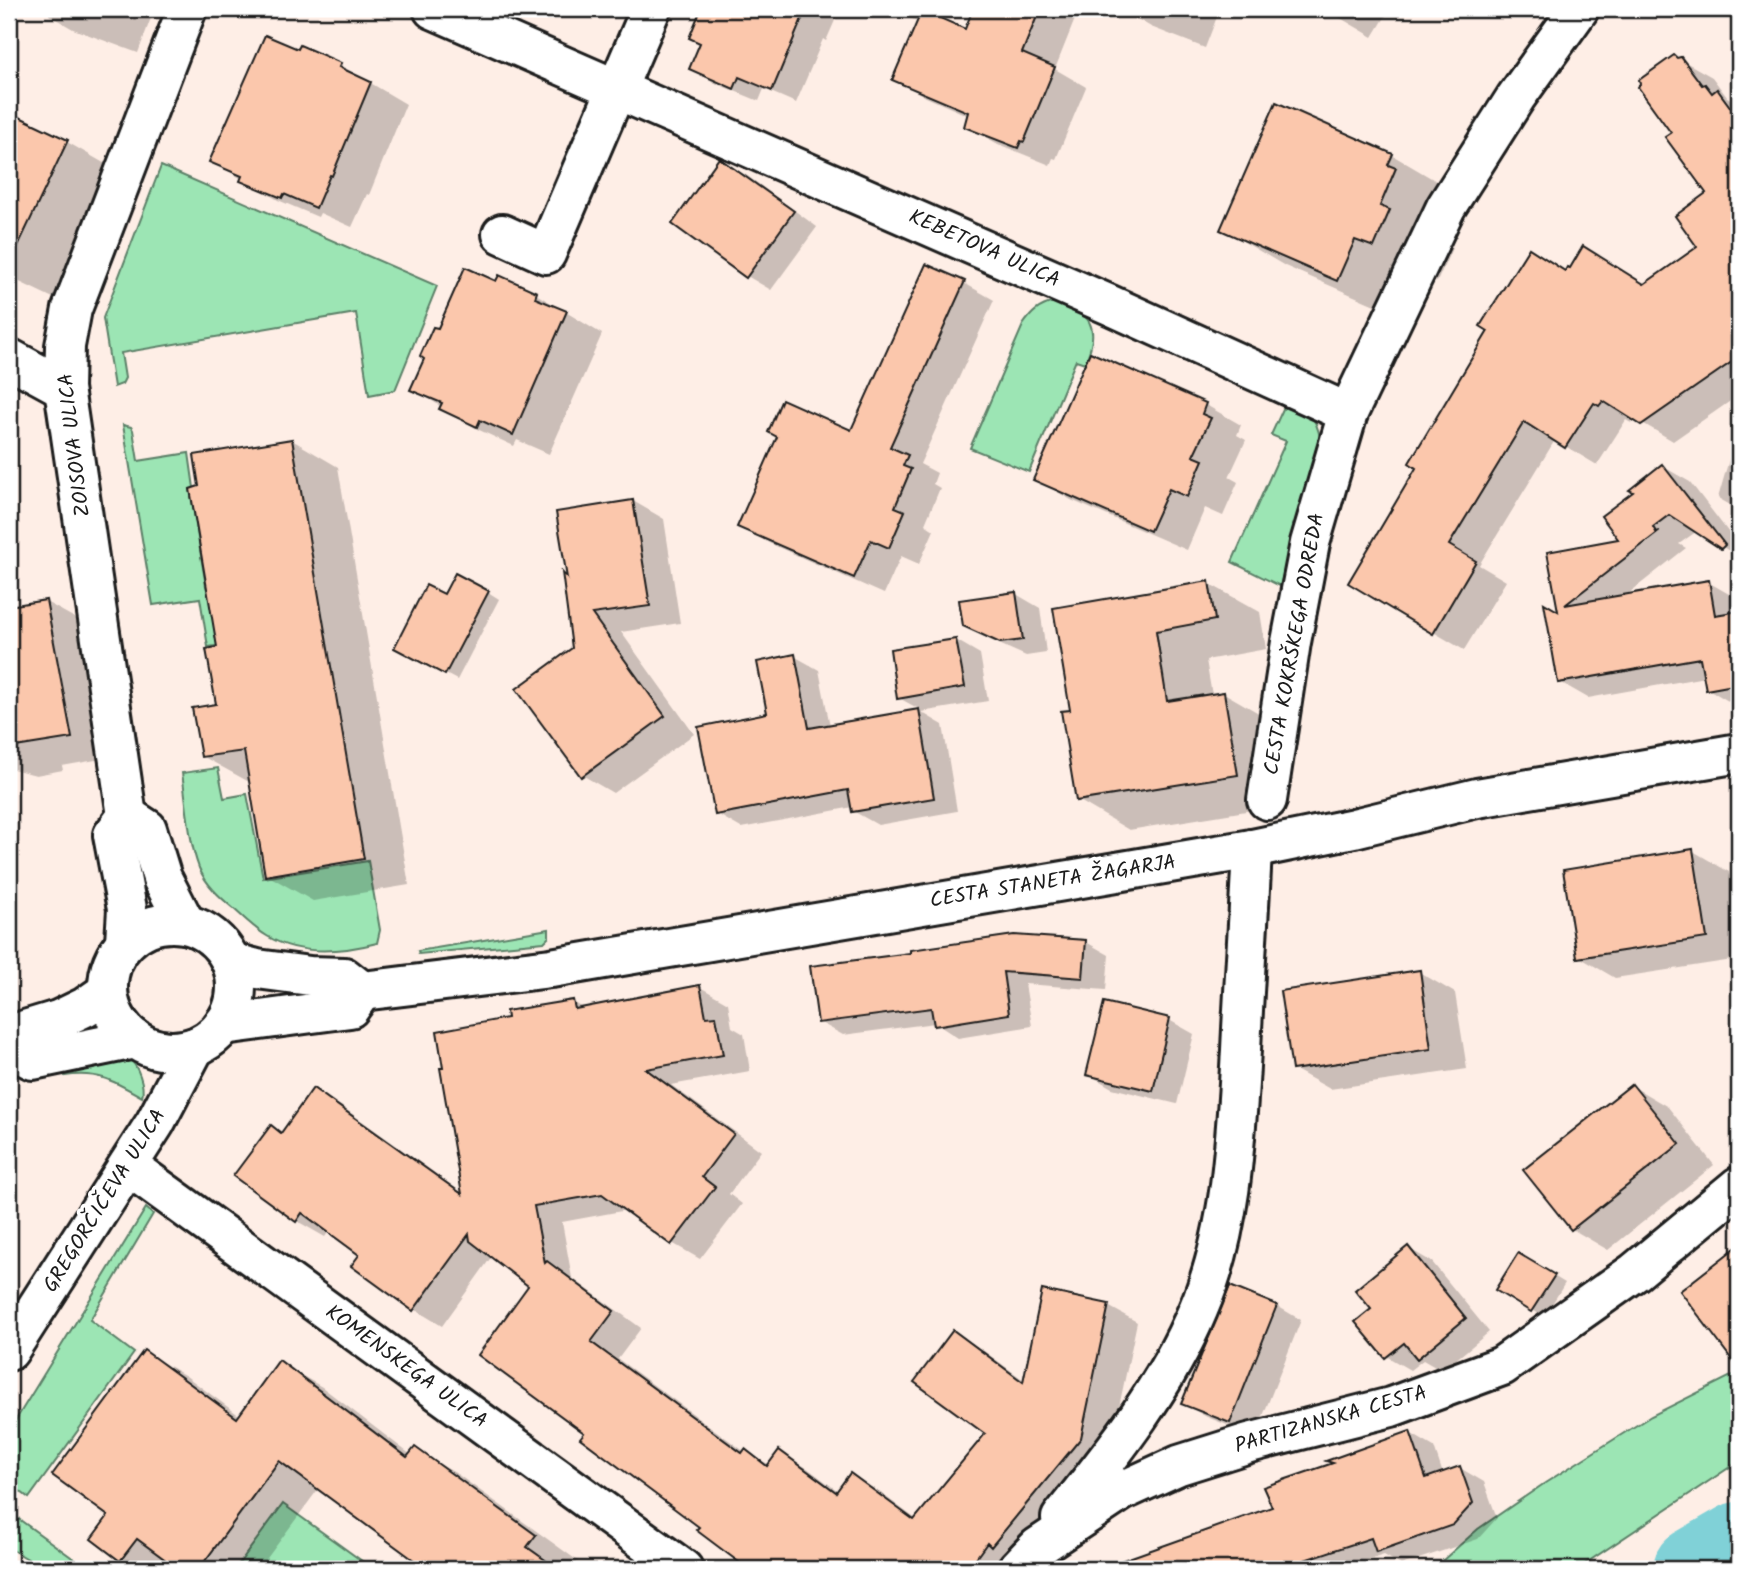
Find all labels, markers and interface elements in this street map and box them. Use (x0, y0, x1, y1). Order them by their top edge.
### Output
street label: KEBETOVA ULICA (903, 201, 1065, 297)
street label: ZOISOVA ULICA (50, 371, 100, 519)
street label: CESTA KOKRŠKEGA ODREDA (1256, 510, 1334, 778)
street label: CESTA STANETA ŽAGARJA (928, 846, 1178, 918)
street label: GREGORČIČEVA ULICA (35, 1103, 175, 1299)
street label: KOMENSKEGA ULICA (318, 1297, 494, 1437)
street label: PARTIZANSKA CESTA (1231, 1377, 1431, 1463)

